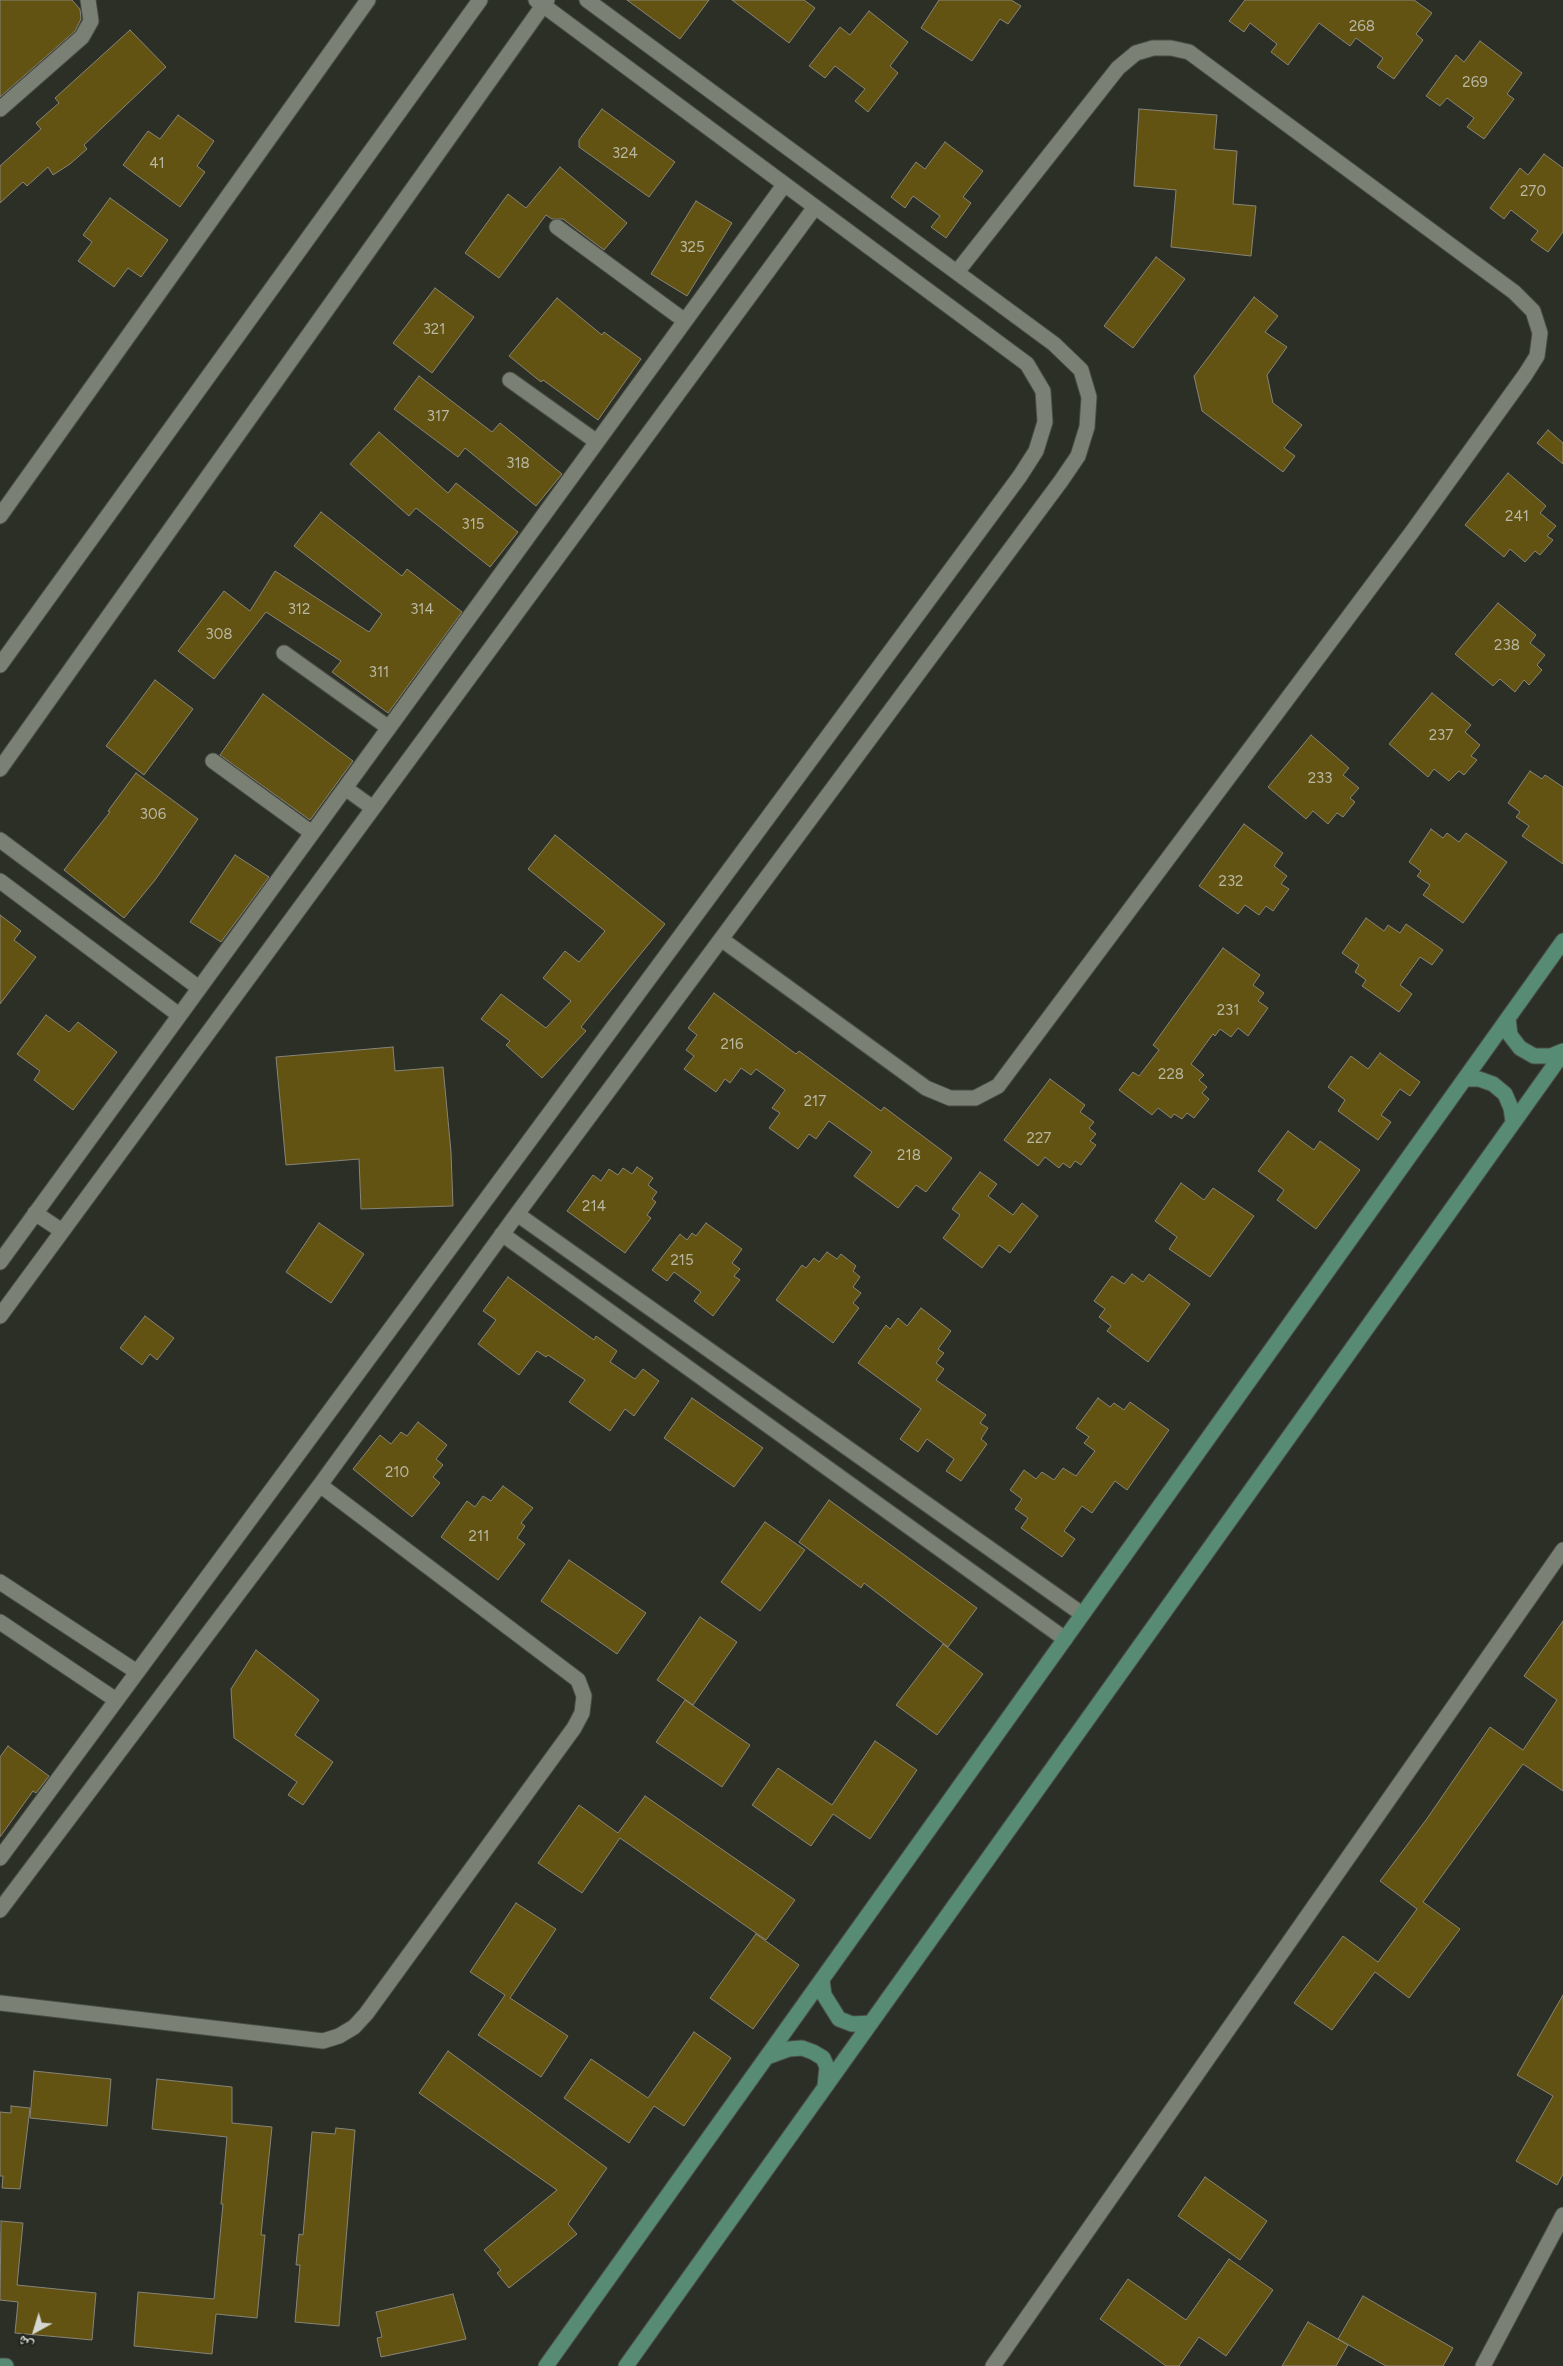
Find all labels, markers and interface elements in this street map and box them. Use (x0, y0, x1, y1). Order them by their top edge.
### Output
house number: 268 (1349, 18, 1375, 36)
house number: 269 (1462, 74, 1488, 92)
house number: 324 (612, 145, 638, 163)
house number: 41 (149, 155, 165, 173)
house number: 270 (1520, 183, 1546, 201)
house number: 325 (679, 239, 705, 257)
house number: 321 (423, 321, 445, 339)
house number: 317 (427, 408, 449, 426)
house number: 318 (506, 455, 530, 473)
house number: 241 (1505, 508, 1529, 526)
house number: 315 (462, 516, 484, 534)
house number: 312 (288, 601, 310, 619)
house number: 314 (410, 601, 434, 619)
house number: 308 (206, 626, 232, 644)
house number: 238 (1494, 637, 1520, 655)
house number: 311 (369, 664, 389, 682)
house number: 237 (1429, 727, 1453, 745)
house number: 233 (1308, 770, 1332, 788)
house number: 306 (140, 806, 166, 824)
house number: 232 (1219, 873, 1243, 891)
house number: 231 (1217, 1002, 1239, 1020)
house number: 216 (720, 1036, 744, 1054)
house number: 228 (1158, 1066, 1184, 1084)
house number: 217 (804, 1093, 826, 1111)
house number: 227 (1027, 1130, 1051, 1148)
house number: 218 (897, 1147, 921, 1165)
house number: 214 (582, 1198, 606, 1216)
house number: 215 (670, 1252, 694, 1270)
house number: 210 (385, 1464, 409, 1482)
house number: 211 (469, 1528, 489, 1546)
north arrow (10, 2306, 60, 2356)
text: ش (14, 2332, 36, 2354)

